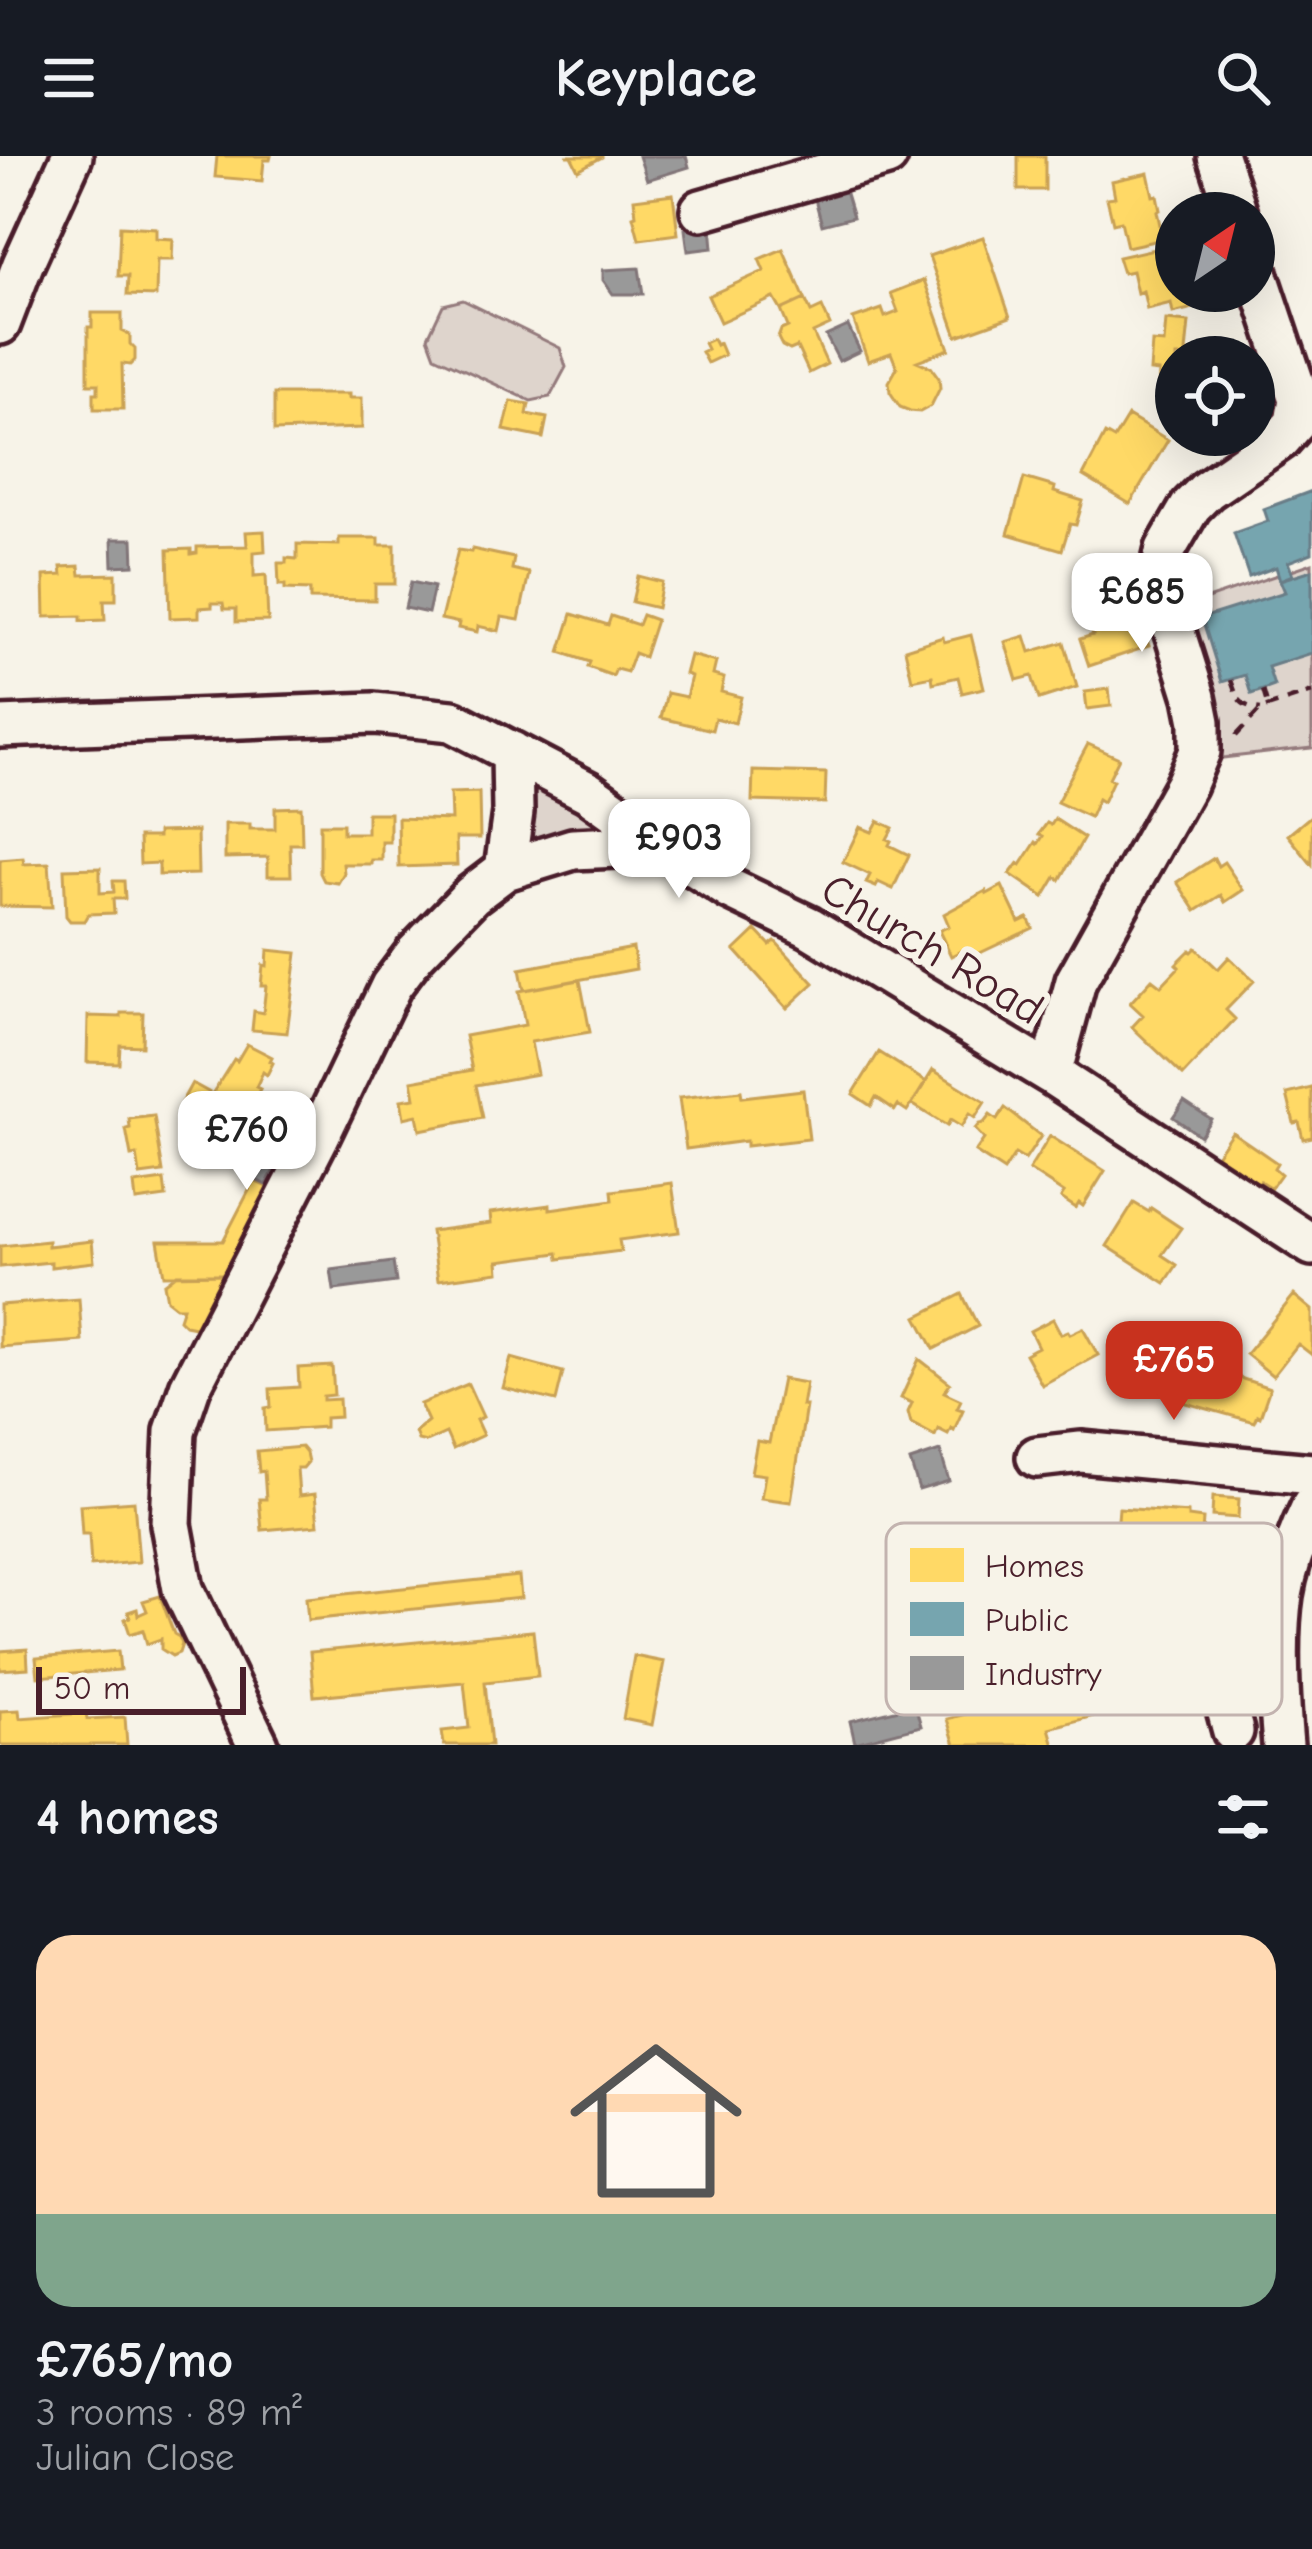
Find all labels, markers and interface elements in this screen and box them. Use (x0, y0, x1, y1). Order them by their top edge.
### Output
icon: menu (36, 45, 102, 111)
icon: search (1210, 45, 1276, 111)
text: Keyplace (555, 47, 757, 110)
north arrow (1155, 192, 1275, 312)
map controls (1155, 192, 1275, 456)
button: locate (1155, 336, 1275, 456)
pin: £685 (1071, 553, 1213, 655)
text: £685 (1099, 569, 1185, 614)
pin: £903 (608, 799, 750, 901)
text: £903 (635, 815, 723, 860)
street label: Church Road (812, 862, 1053, 1035)
pin: £760 (176, 1091, 318, 1193)
text: £760 (205, 1107, 289, 1152)
pin: £765 (1103, 1321, 1245, 1423)
text: £765 (1133, 1337, 1215, 1382)
legend (886, 1523, 1282, 1715)
text: Homes (985, 1547, 1084, 1585)
text: Public (985, 1601, 1069, 1639)
text: Industry (985, 1655, 1102, 1693)
scale bar (36, 1661, 246, 1714)
text: 50 m (54, 1669, 130, 1707)
icon: filters (1210, 1784, 1276, 1850)
text: 4 homes (36, 1788, 219, 1847)
icon: home (548, 2013, 764, 2229)
text: £765/mo (36, 2331, 233, 2390)
text: 3 rooms · 89 m² (36, 2390, 302, 2435)
text: Julian Close (36, 2435, 234, 2480)

